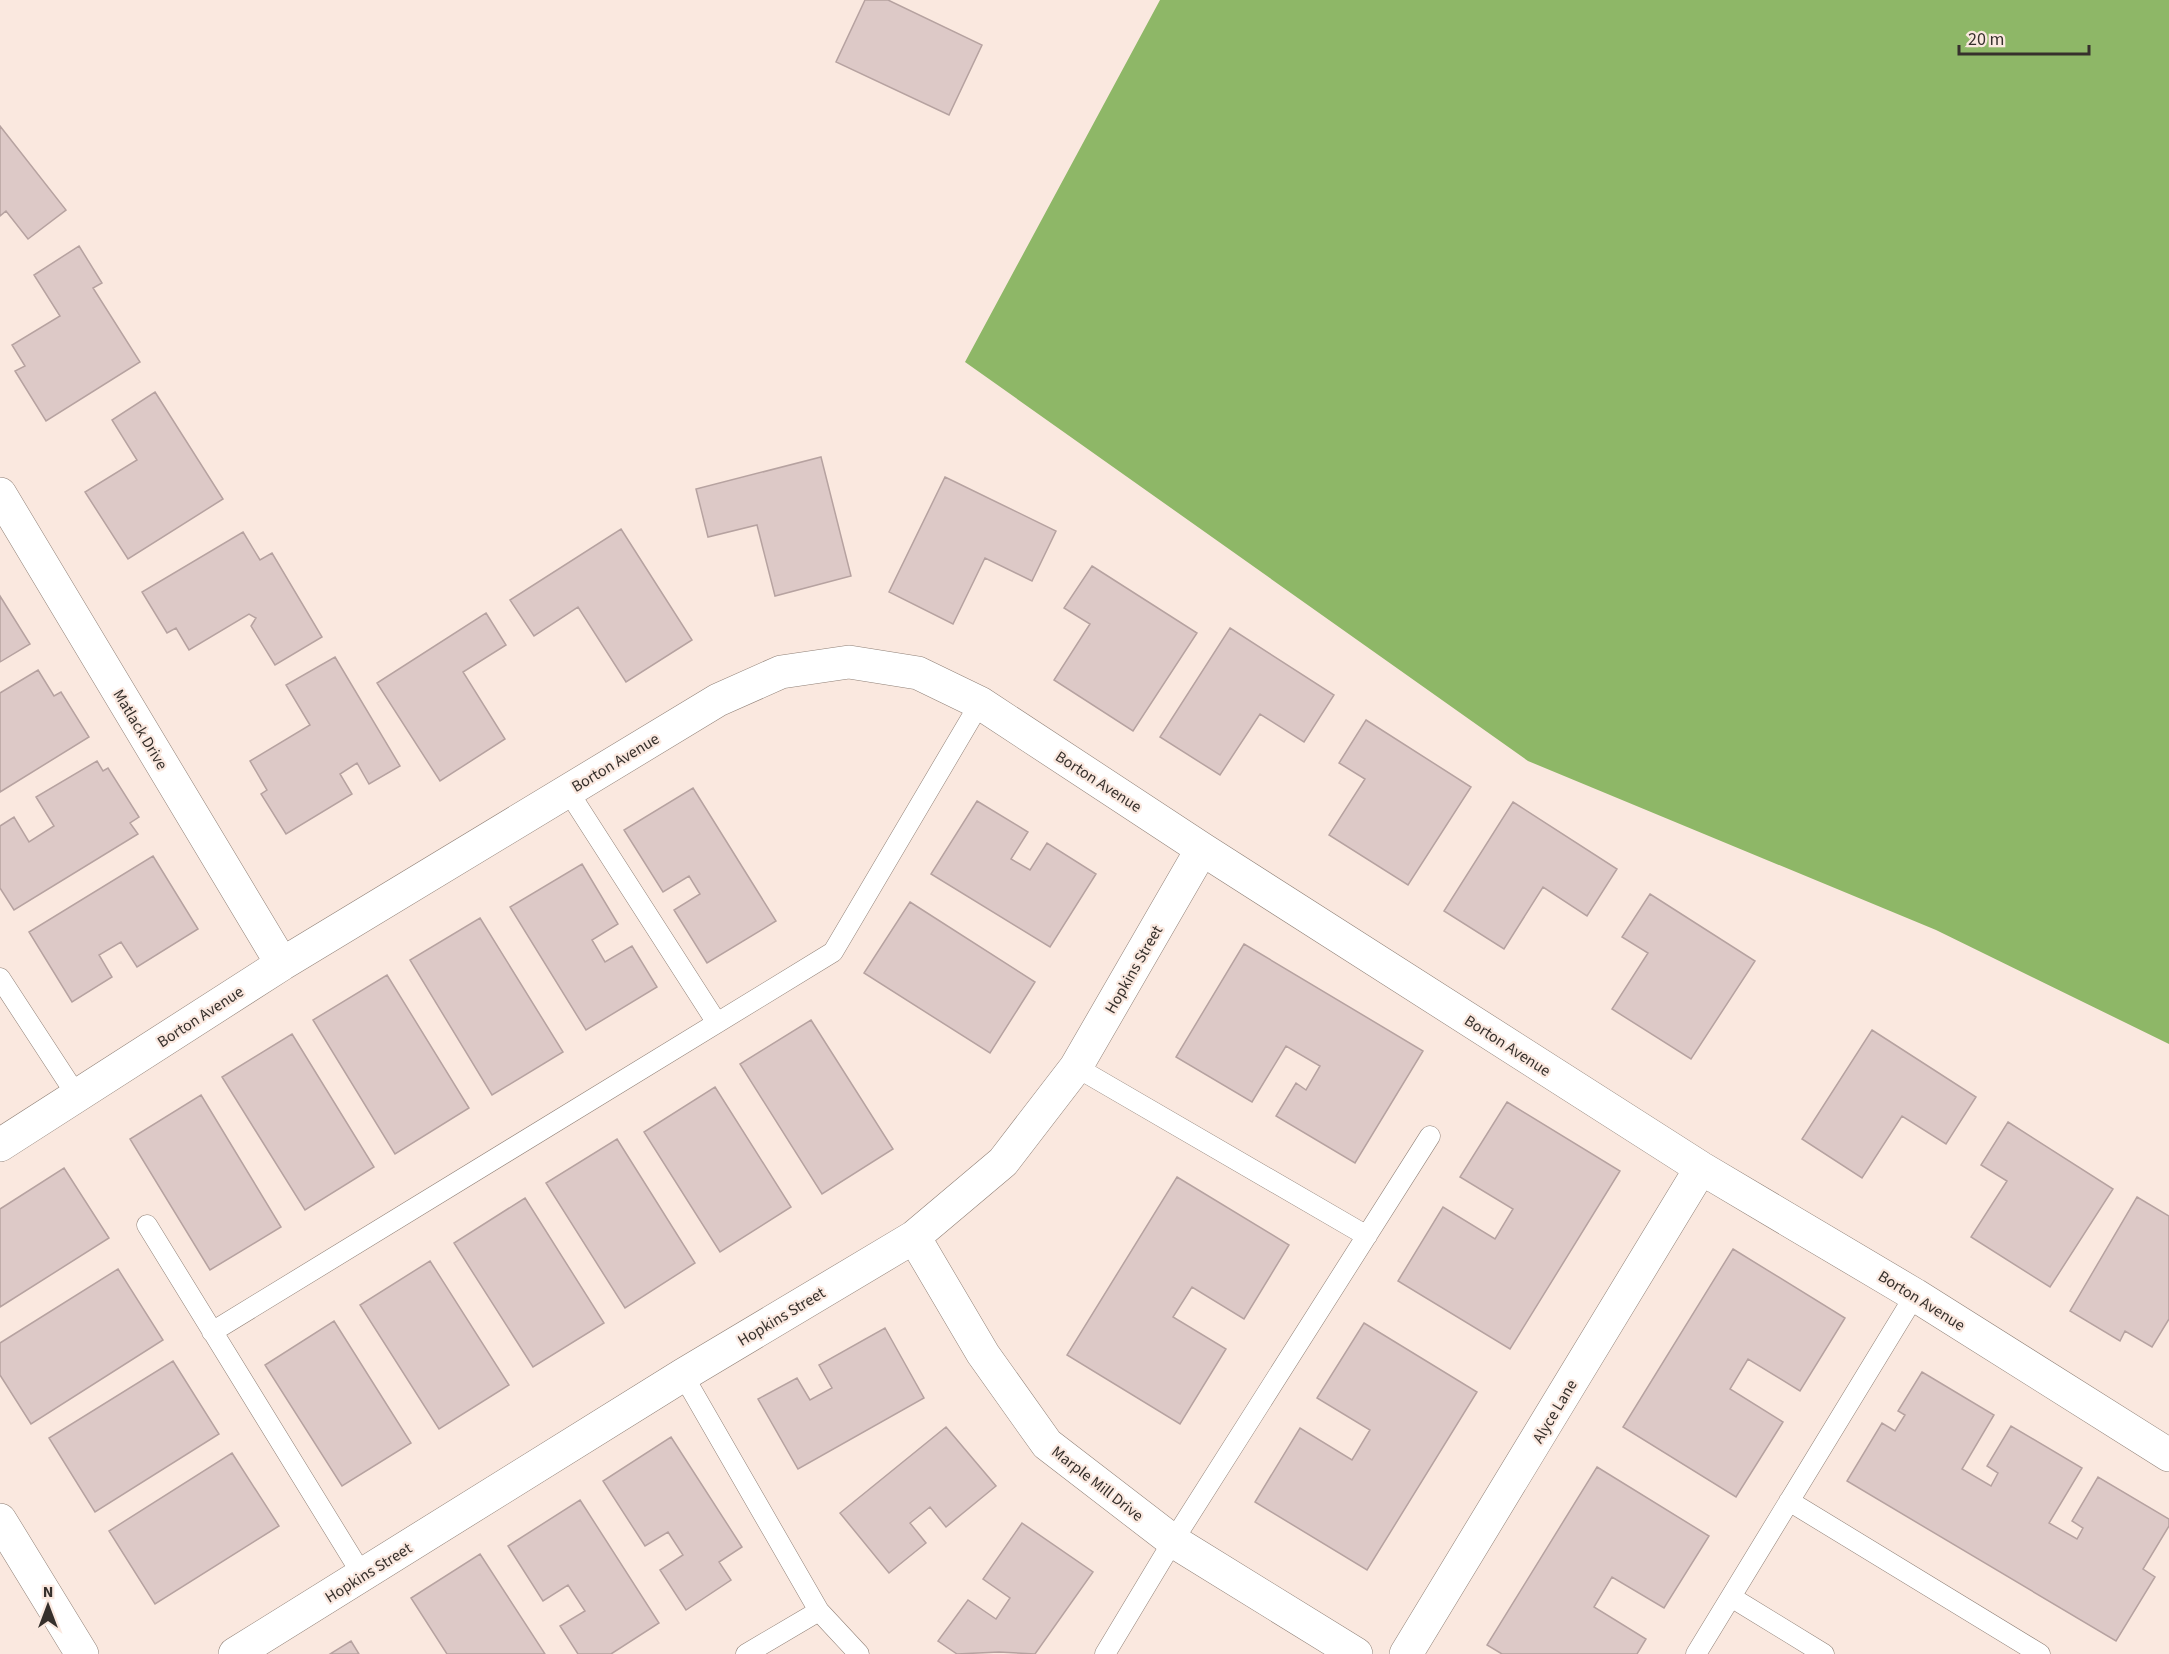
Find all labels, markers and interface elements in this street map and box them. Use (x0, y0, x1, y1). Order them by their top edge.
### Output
scale bar (1959, 18, 2090, 56)
text: 20 m (1968, 27, 2004, 52)
street label: Matlack Drive (108, 685, 173, 774)
street label: Borton Avenue (568, 728, 664, 798)
street label: Borton Avenue (1051, 746, 1146, 818)
street label: Hopkins Street (1100, 921, 1168, 1018)
street label: Borton Avenue (153, 981, 248, 1053)
street label: Borton Avenue (1460, 1010, 1555, 1082)
street label: Borton Avenue (1874, 1265, 1969, 1336)
street label: Hopkins Street (734, 1282, 830, 1352)
street label: Alyce Lane (1527, 1375, 1583, 1448)
street label: Marple Mill Drive (1047, 1441, 1148, 1527)
street label: Hopkins Street (321, 1537, 417, 1608)
north arrow (18, 1576, 78, 1636)
text: N (43, 1581, 53, 1603)

